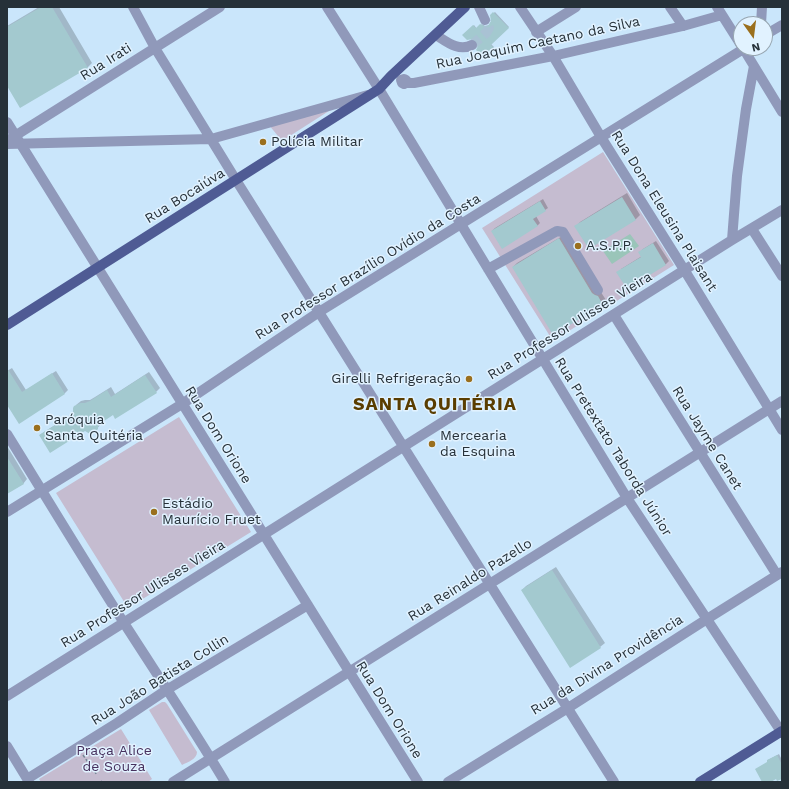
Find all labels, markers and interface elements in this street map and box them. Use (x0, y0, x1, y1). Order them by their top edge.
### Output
street label: Rua Joaquim Caetano da Silva (435, 13, 641, 73)
north arrow (733, 16, 773, 56)
street label: Rua Irati (77, 40, 135, 84)
text: N (750, 40, 761, 54)
street label: Rua Dona Eleusina Plaisant (607, 127, 721, 295)
place label: Polícia Militar (271, 134, 363, 150)
marker: Polícia Militar (258, 137, 268, 147)
street label: Rua Bocaiúva (142, 165, 228, 227)
street label: Rua Professor Brazílio Ovídio da Costa (252, 190, 484, 344)
place label: A.S.P.P. (586, 238, 633, 254)
marker: A.S.P.P. (573, 241, 583, 251)
street label: Rua Professor Ulisses Vieira (485, 268, 655, 384)
street label: Rua Pretextato Taborda Júnior (551, 354, 675, 540)
place label: Girelli Refrigeração (331, 371, 461, 387)
marker: Girelli Refrigeração (464, 374, 474, 384)
street label: Rua Dom Orione (181, 383, 255, 487)
street label: Rua Jayme Canet (668, 383, 746, 493)
district label: SANTA QUITÉRIA (353, 394, 517, 416)
place label: Paróquia Santa Quitéria (45, 412, 143, 444)
marker: Paróquia Santa Quitéria (32, 423, 42, 433)
place label: Mercearia da Esquina (440, 428, 516, 460)
marker: Mercearia da Esquina (427, 439, 437, 449)
place label: Estádio Maurício Fruet (162, 496, 261, 528)
marker: Estádio Maurício Fruet (149, 507, 159, 517)
street label: Rua Reinaldo Pazello (405, 535, 535, 625)
street label: Rua Professor Ulisses Vieira (58, 536, 228, 652)
street label: Rua da Divina Providência (528, 611, 686, 719)
street label: Rua João Batista Collin (88, 631, 232, 729)
street label: Rua Dom Orione (352, 658, 426, 762)
park label: Praça Alice de Souza (76, 743, 152, 776)

